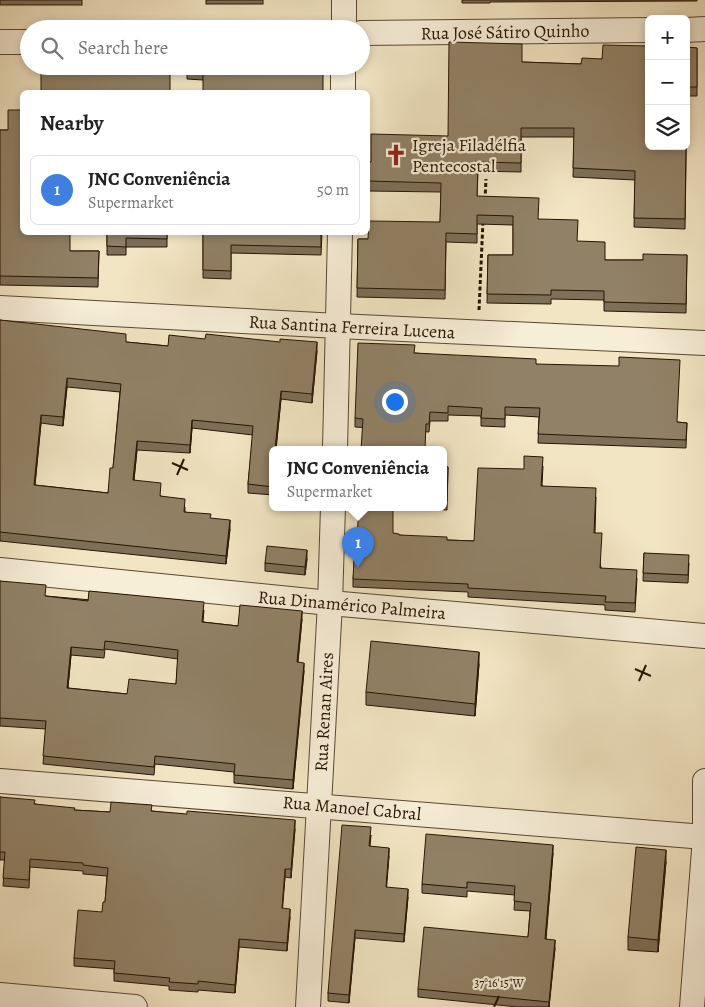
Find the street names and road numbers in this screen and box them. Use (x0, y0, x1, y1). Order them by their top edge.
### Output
street label: Rua José Sátiro Quinho (420, 19, 590, 45)
street label: Rua Santina Ferreira Lucena (248, 310, 457, 344)
street label: Rua Dinamérico Palmeira (257, 585, 448, 625)
street label: Rua Renan Aires (309, 652, 339, 772)
street label: Rua Manoel Cabral (282, 790, 423, 826)

